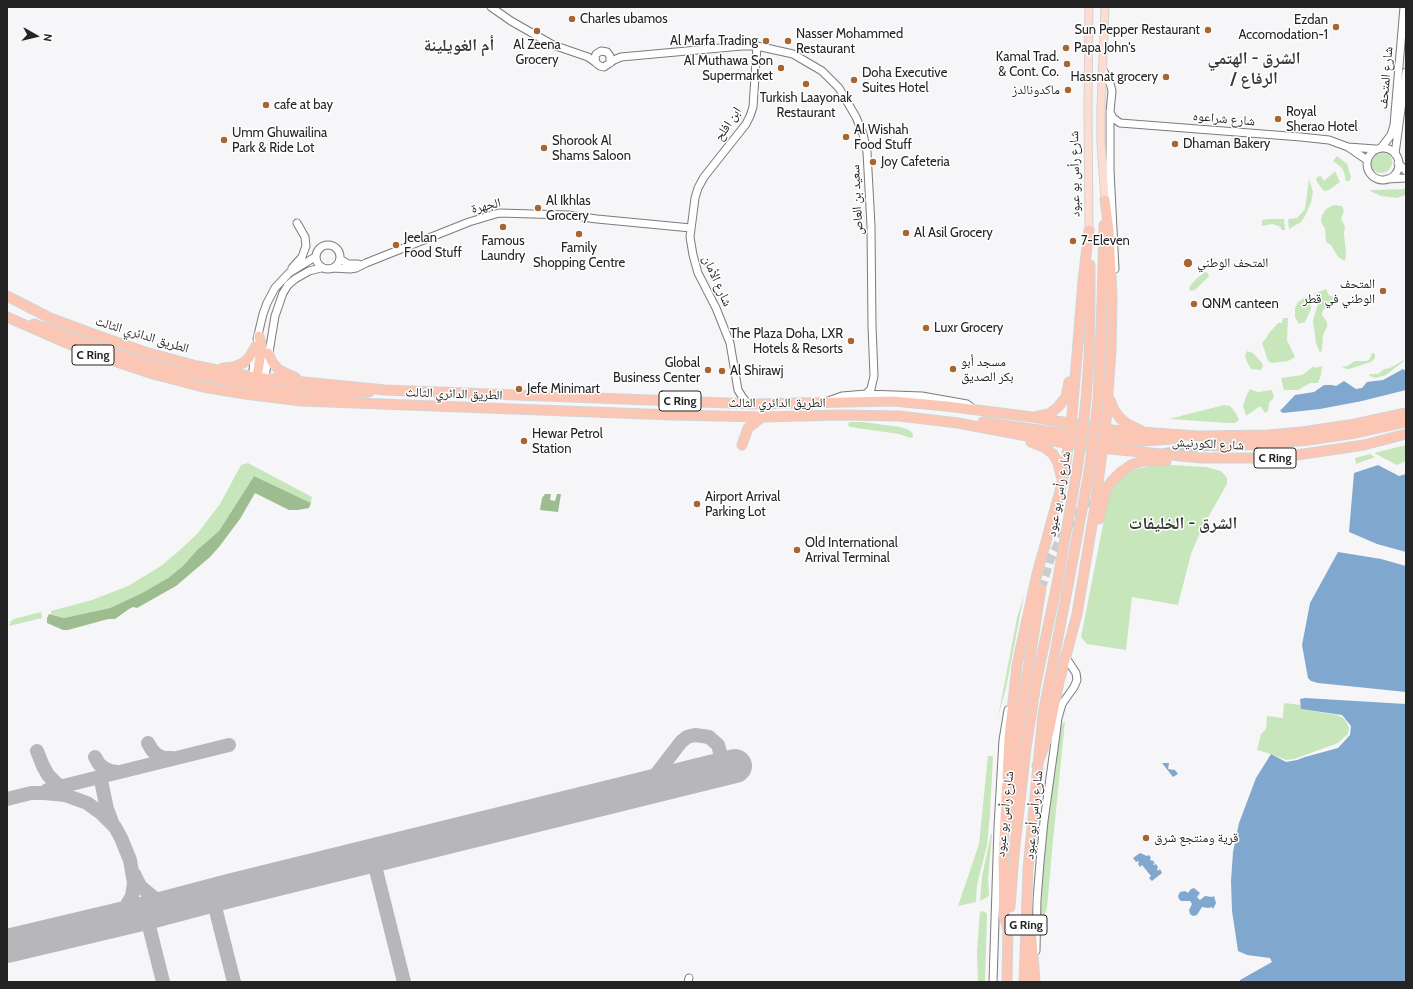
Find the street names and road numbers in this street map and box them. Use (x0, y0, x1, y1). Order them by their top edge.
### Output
street label: شارع المتحف (1375, 46, 1397, 110)
street label: ابن افلح (711, 104, 745, 144)
street label: شارع شراعوه (1192, 109, 1256, 129)
street label: شارع رأس بو عبود (1066, 131, 1084, 217)
street label: سعيد بن العاص (847, 164, 867, 236)
street label: الجهرة (470, 195, 502, 217)
street label: شارع الأمان (699, 253, 735, 309)
street label: الطريق الدائري الثالث (93, 313, 191, 357)
road number: C Ring (72, 345, 114, 365)
street label: الطريق الدائري الثالث (405, 385, 503, 403)
road number: C Ring (659, 391, 701, 411)
street label: الطريق الدائري الثالث (728, 395, 826, 411)
street label: شارع الكورنيش (1172, 434, 1244, 454)
road number: C Ring (1254, 448, 1296, 468)
street label: شارع رأس بو عبود (1044, 450, 1074, 538)
street label: شارع رأس بو عبود (993, 770, 1017, 858)
street label: شارع رأس أبو عبود (1022, 770, 1046, 860)
road number: G Ring (1005, 915, 1047, 935)

